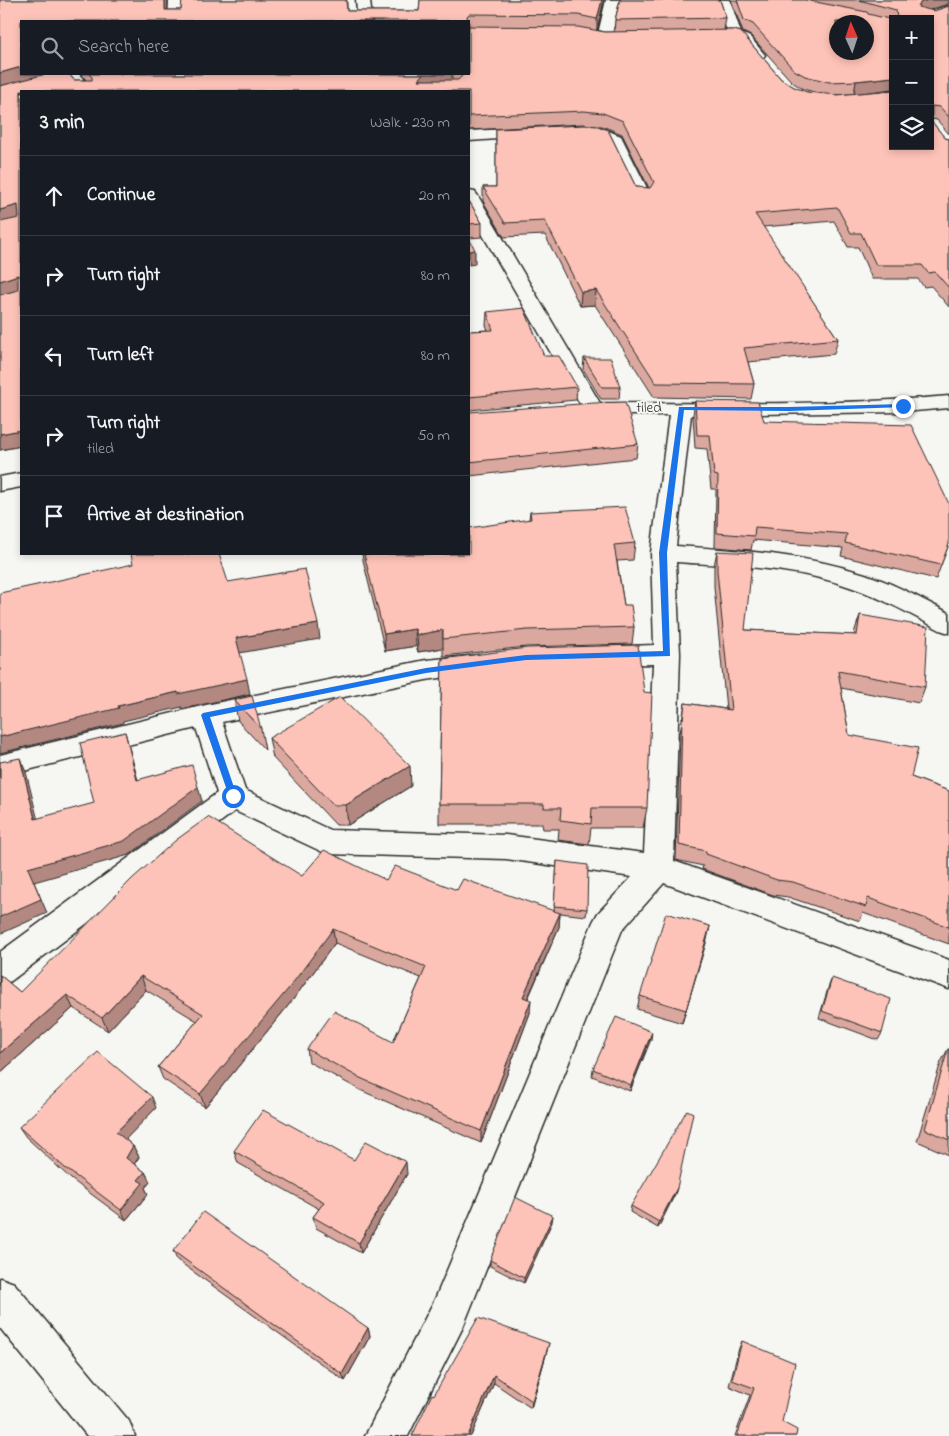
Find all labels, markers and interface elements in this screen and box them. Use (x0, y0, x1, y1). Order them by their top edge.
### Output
north arrow (829, 15, 874, 60)
map controls (889, 15, 934, 150)
button: + (889, 15, 934, 60)
search box (20, 20, 470, 75)
icon: search (38, 34, 66, 62)
text: Search here (78, 34, 169, 61)
button: − (889, 60, 934, 105)
button: layers (889, 105, 934, 150)
text: 3 min (40, 108, 84, 138)
text: Walk · 230 m (370, 111, 450, 135)
icon: ahead (40, 182, 68, 210)
text: Continue (87, 182, 155, 209)
text: 20 m (419, 184, 450, 208)
icon: right (40, 262, 68, 290)
text: Turn right (87, 262, 160, 289)
text: 80 m (421, 264, 450, 288)
icon: left (40, 342, 68, 370)
text: Turn left (87, 342, 154, 369)
text: 80 m (421, 344, 450, 368)
route end (892, 395, 915, 418)
street label: tiled (636, 397, 662, 419)
text: Turn right (87, 410, 160, 437)
icon: right (40, 422, 68, 450)
text: 50 m (418, 424, 450, 448)
text: tiled (87, 437, 114, 461)
icon: arrive (40, 502, 68, 530)
text: Arrive at destination (87, 502, 244, 529)
route start (222, 785, 245, 808)

